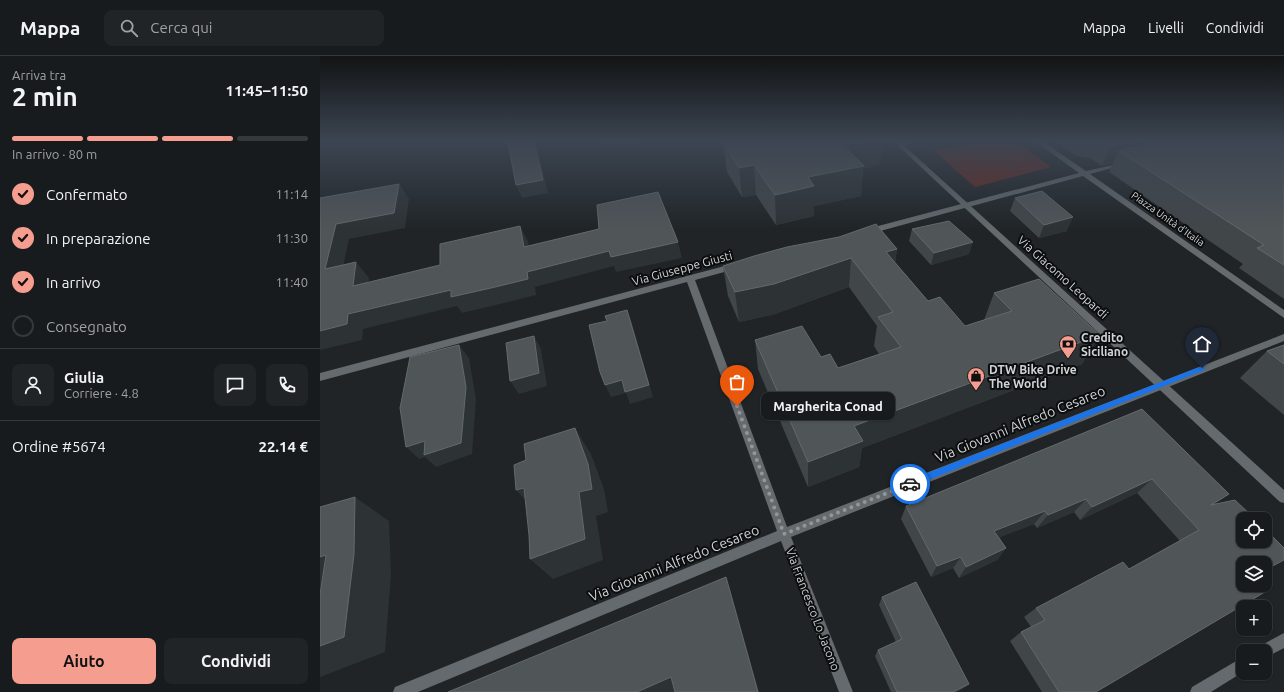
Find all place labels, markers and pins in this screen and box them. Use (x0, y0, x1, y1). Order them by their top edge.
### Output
pin (1185, 327, 1219, 368)
place label: Credito Siciliano (1081, 331, 1128, 358)
bank icon: Credito Siciliano (1058, 334, 1078, 359)
place label: DTW Bike Drive The World (989, 363, 1077, 390)
pin (720, 365, 754, 406)
shop icon: DTW Bike Drive The World (966, 366, 986, 391)
callout: Margherita Conad (761, 392, 895, 420)

